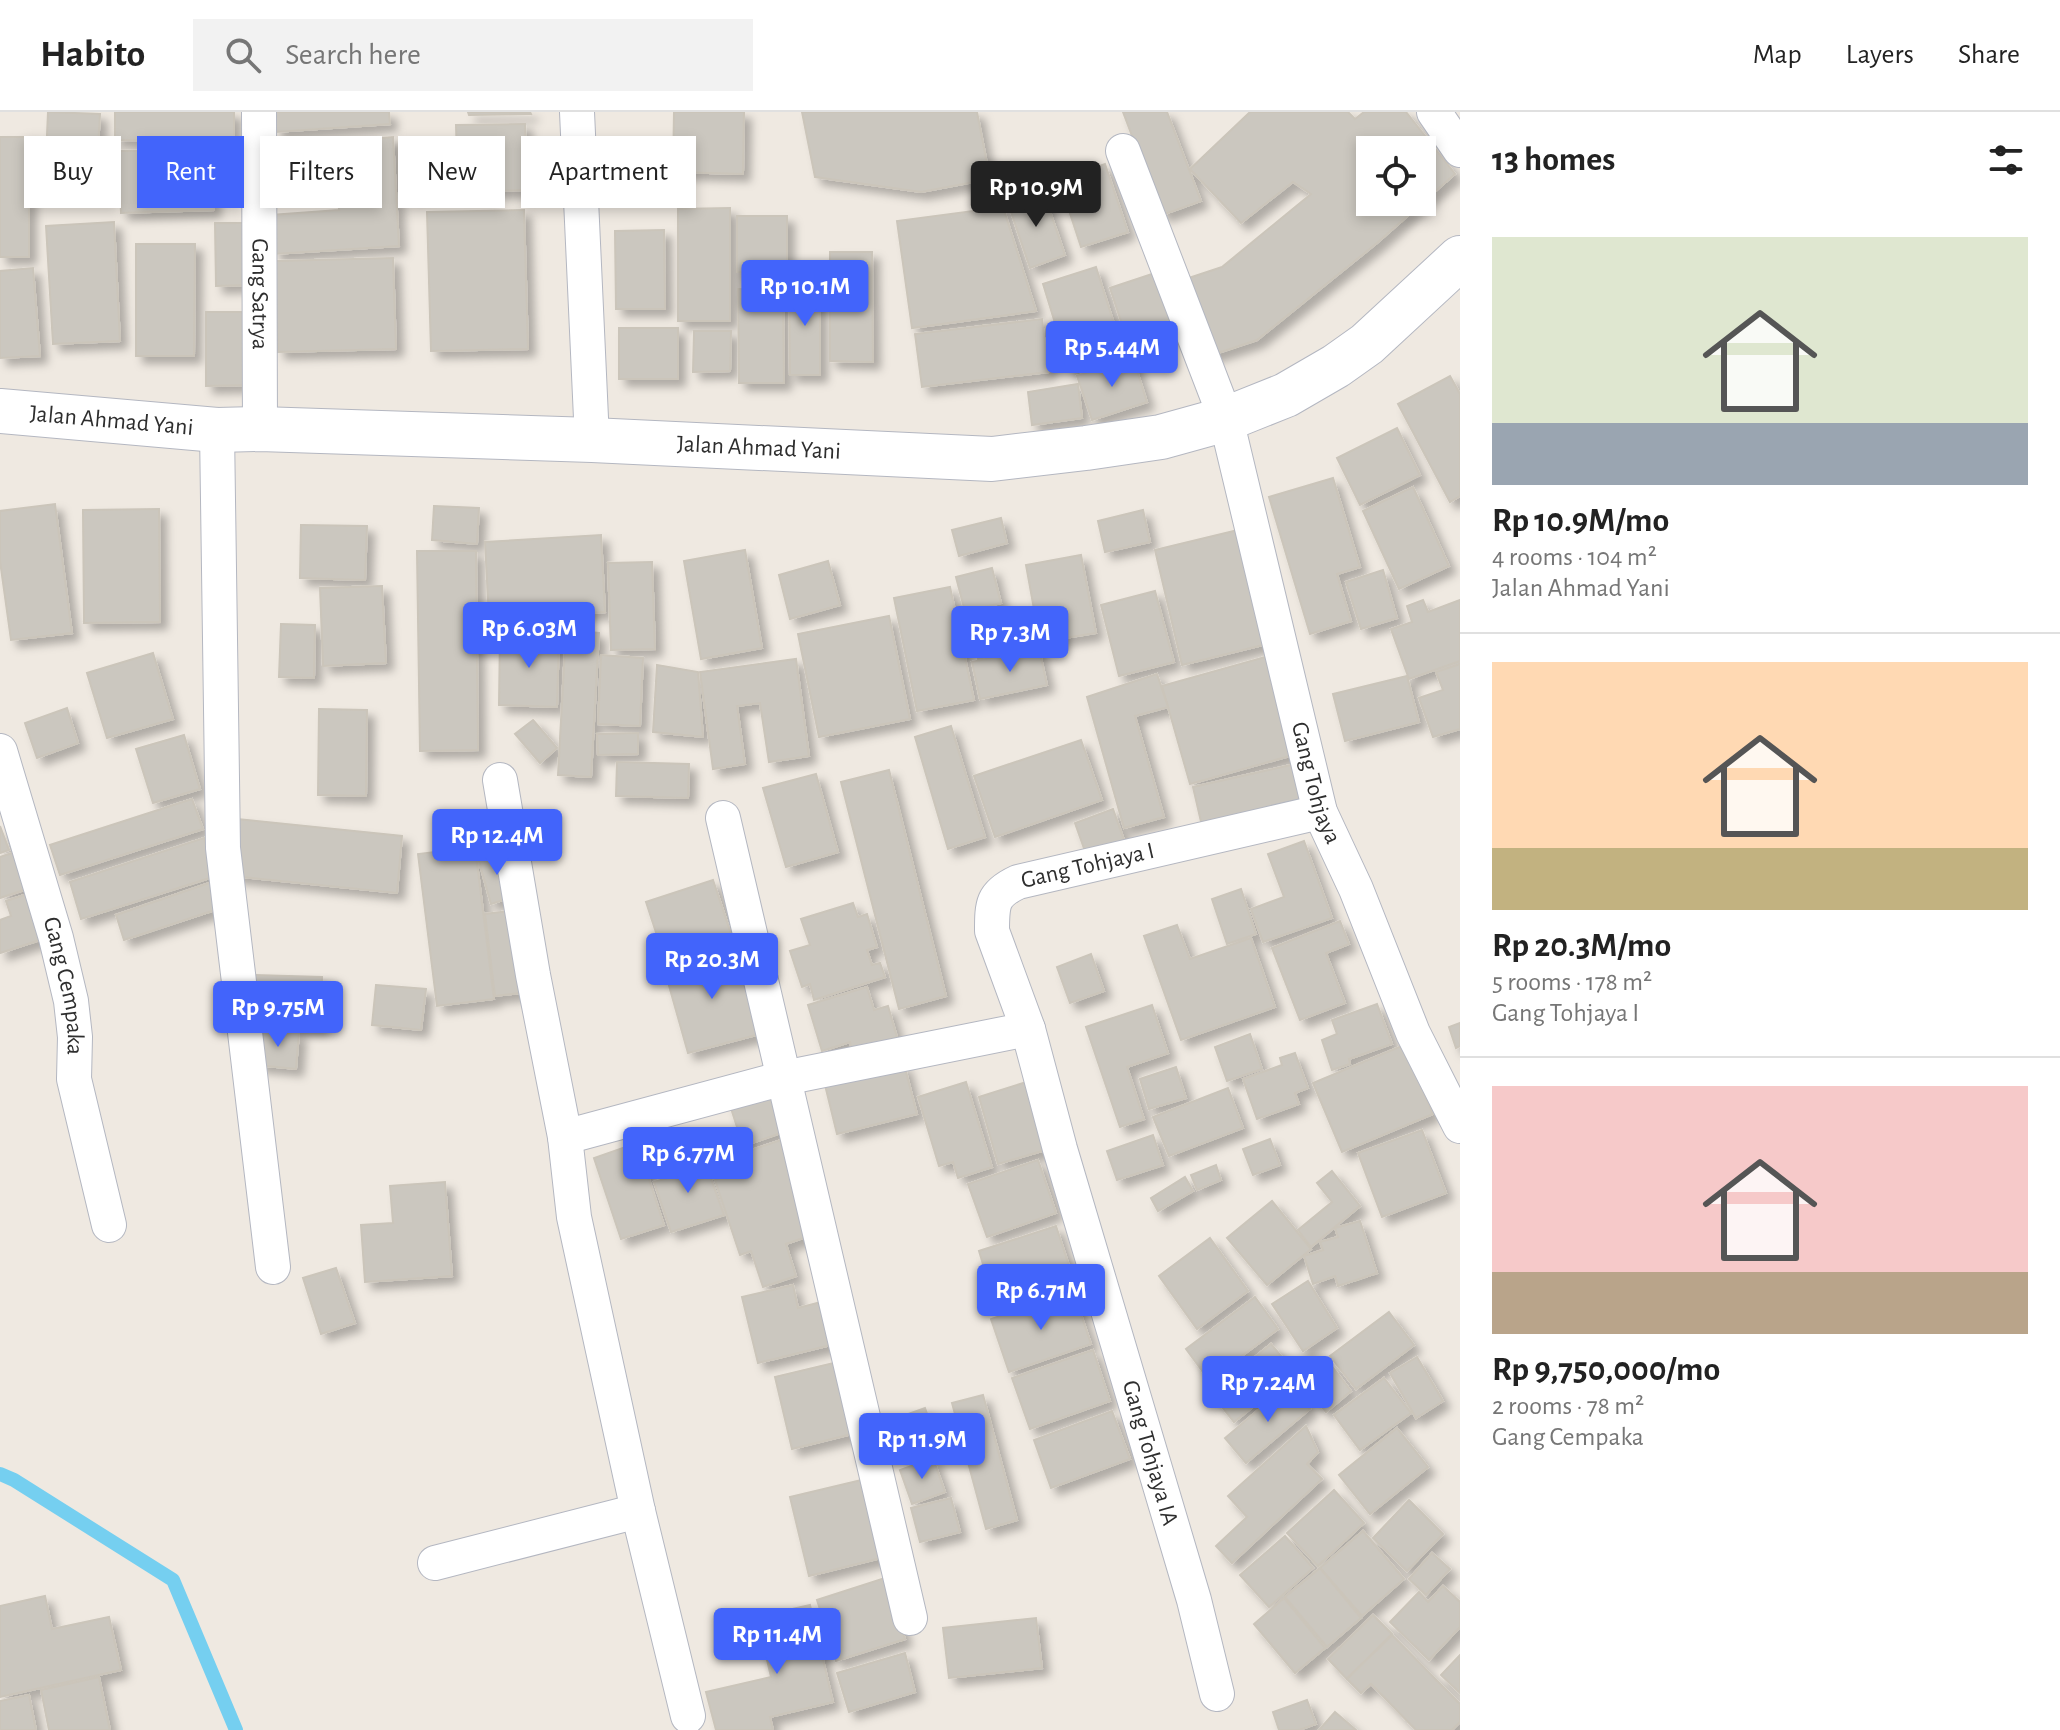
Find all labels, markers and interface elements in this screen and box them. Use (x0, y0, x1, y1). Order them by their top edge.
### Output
search box (193, 19, 753, 91)
icon: search (221, 33, 265, 77)
text: Habito (40, 36, 145, 74)
text: Search here (285, 40, 421, 70)
text: Map (1753, 41, 1802, 69)
text: Layers (1846, 41, 1914, 69)
text: Share (1958, 41, 2020, 69)
chip: Buy (24, 136, 121, 208)
chip: Rent (137, 136, 244, 208)
chip: Filters (260, 136, 382, 208)
chip: New (398, 136, 505, 208)
chip: Apartment (521, 136, 696, 208)
map controls (1356, 136, 1436, 216)
button: locate (1356, 136, 1436, 216)
icon: filters (1984, 138, 2028, 182)
text: 13 homes (1492, 143, 1615, 177)
pin: Rp 10.9M (953, 161, 1119, 229)
text: Rp 10.9M (989, 174, 1083, 200)
street label: Gang Satrya (247, 238, 272, 350)
pin: Rp 10.1M (722, 260, 888, 328)
text: Rp 10.1M (759, 273, 851, 299)
icon: home (1688, 289, 1832, 433)
pin: Rp 5.44M (1029, 321, 1195, 389)
text: Rp 5.44M (1064, 334, 1160, 360)
street label: Jalan Ahmad Yani (29, 402, 194, 440)
street label: Jalan Ahmad Yani (676, 432, 841, 464)
text: Rp 10.9M/mo (1492, 504, 1669, 538)
text: 4 rooms · 104 m² (1492, 544, 1657, 570)
text: Jalan Ahmad Yani (1492, 575, 1670, 601)
pin: Rp 6.03M (446, 602, 612, 670)
pin: Rp 7.3M (936, 606, 1084, 674)
text: Rp 6.03M (481, 615, 577, 641)
text: Rp 7.3M (969, 619, 1051, 645)
icon: home (1688, 714, 1832, 858)
street label: Gang Tohjaya (1287, 720, 1345, 848)
pin: Rp 12.4M (414, 809, 580, 877)
text: Rp 12.4M (450, 822, 544, 848)
street label: Gang Tohjaya I (1019, 839, 1157, 893)
street label: Gang Cempaka (38, 914, 87, 1055)
text: Rp 20.3M/mo (1492, 929, 1671, 963)
pin: Rp 20.3M (629, 933, 795, 1001)
text: Rp 20.3M (664, 946, 760, 972)
text: 5 rooms · 178 m² (1492, 969, 1652, 995)
pin: Rp 9.75M (195, 981, 361, 1049)
text: Rp 9.75M (231, 994, 325, 1020)
text: Gang Tohjaya I (1492, 1000, 1639, 1026)
pin: Rp 6.77M (605, 1127, 771, 1195)
icon: home (1688, 1138, 1832, 1282)
text: Rp 6.77M (641, 1140, 735, 1166)
pin: Rp 6.71M (958, 1264, 1124, 1332)
text: Rp 6.71M (995, 1277, 1087, 1303)
text: Rp 9,750,000/mo (1492, 1353, 1720, 1387)
pin: Rp 7.24M (1185, 1356, 1351, 1424)
text: Rp 7.24M (1220, 1369, 1316, 1395)
street label: Gang Tohjaya IA (1118, 1378, 1182, 1528)
text: 2 rooms · 78 m² (1492, 1393, 1644, 1419)
pin: Rp 11.9M (839, 1413, 1005, 1481)
text: Gang Cempaka (1492, 1424, 1644, 1450)
text: Rp 11.9M (877, 1426, 967, 1452)
pin: Rp 11.4M (694, 1608, 860, 1676)
text: Rp 11.4M (732, 1621, 822, 1647)

